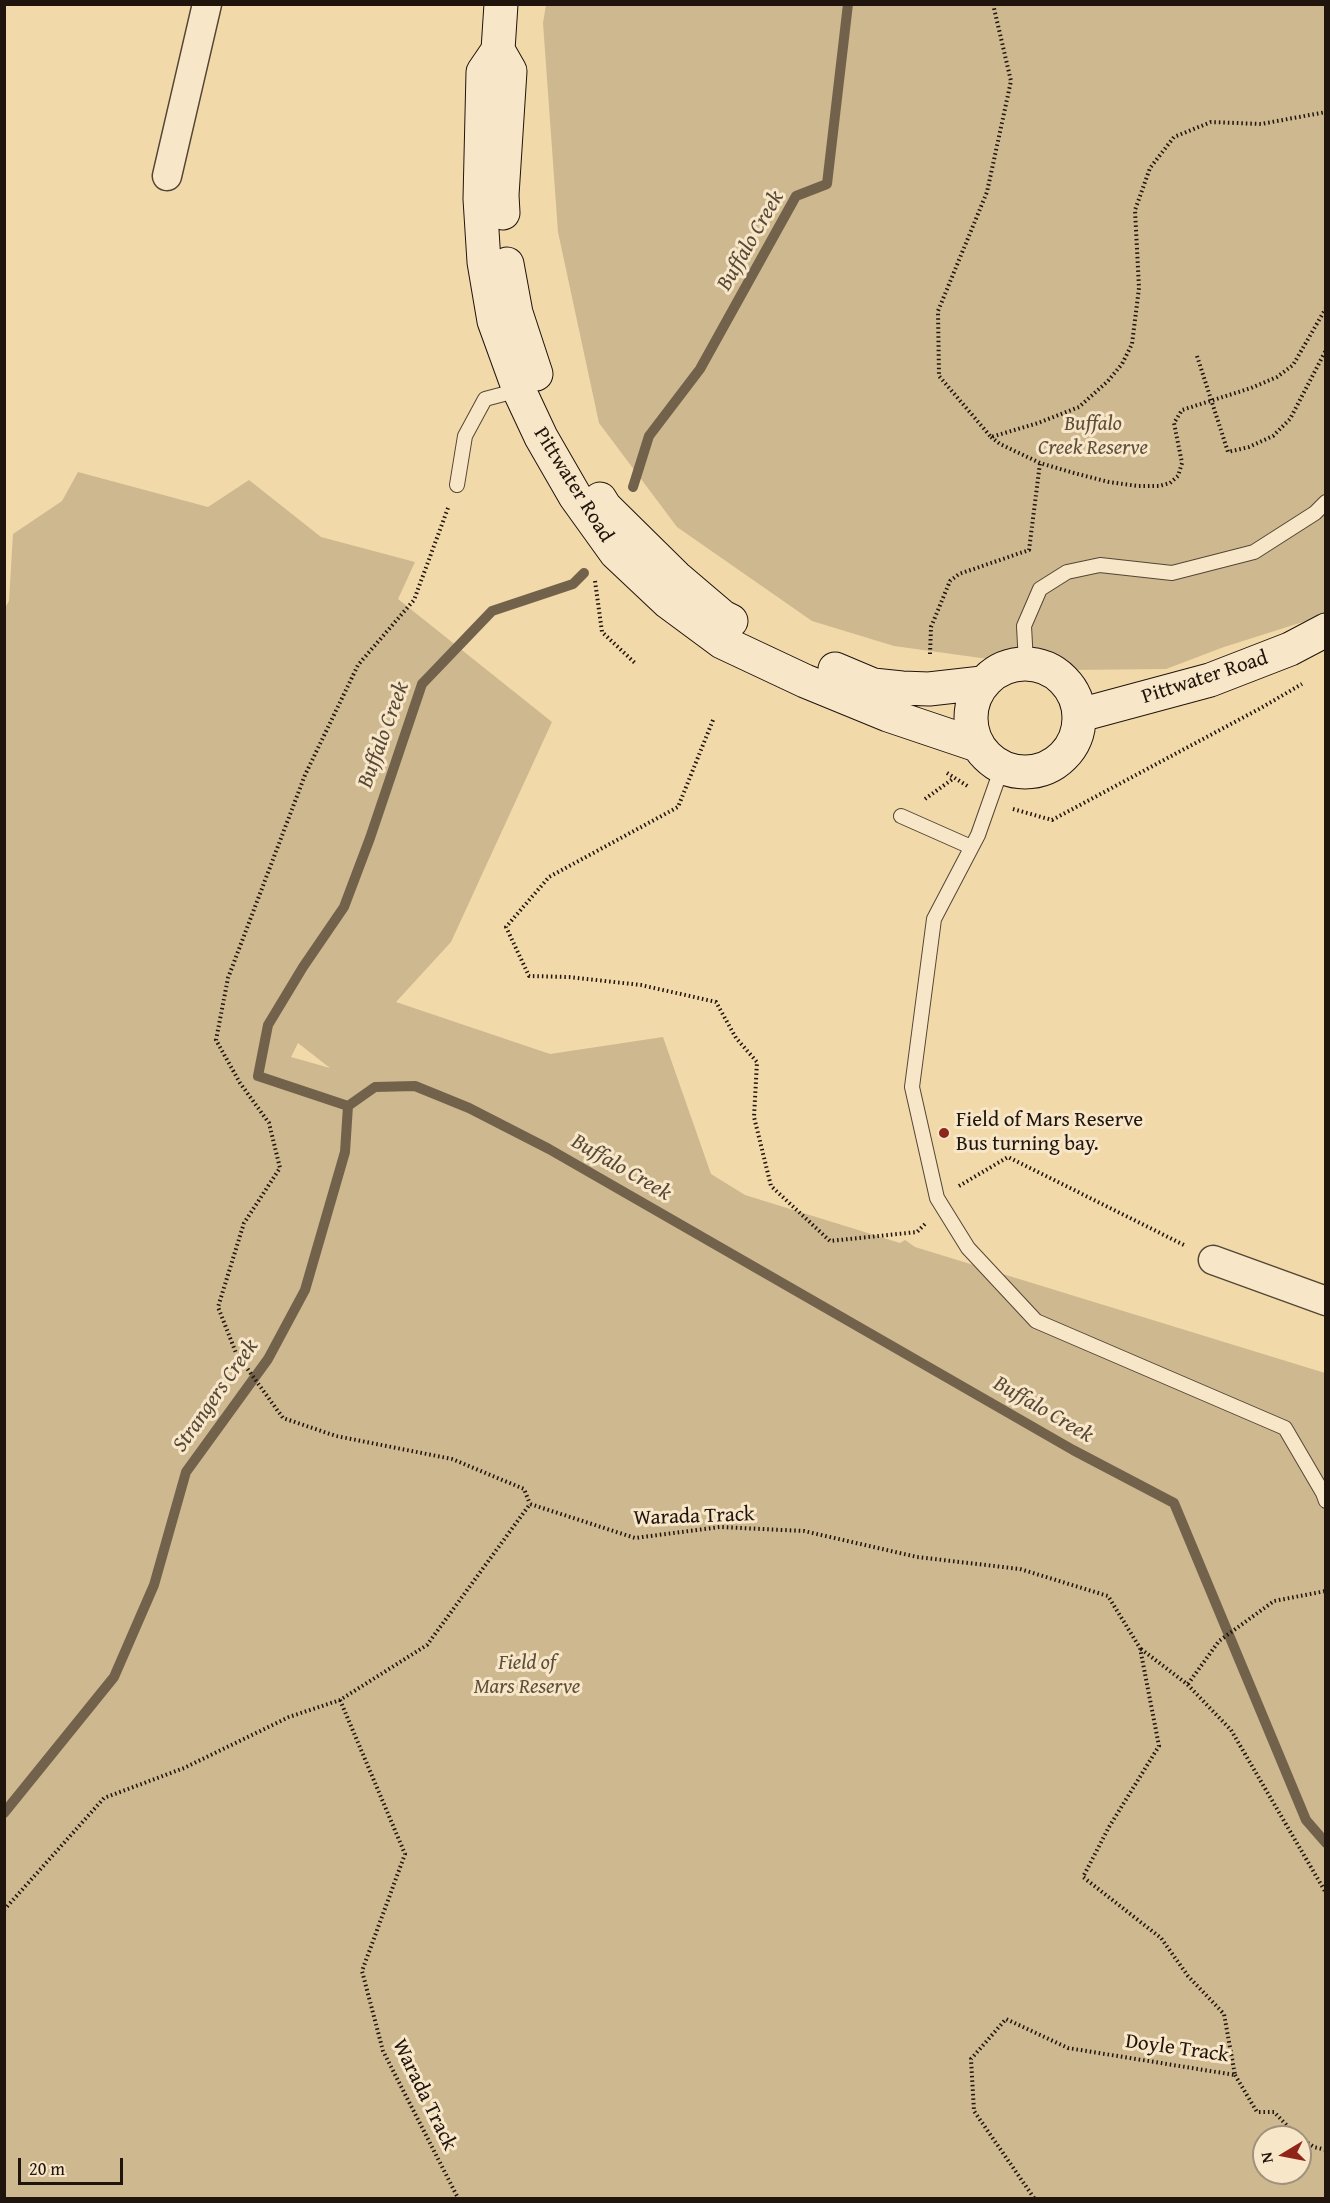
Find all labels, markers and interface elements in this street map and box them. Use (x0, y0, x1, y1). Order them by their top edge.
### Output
water label: Buffalo Creek (712, 186, 790, 296)
park label: Buffalo Creek Reserve (1038, 412, 1148, 462)
street label: Pittwater Road (528, 423, 618, 547)
street label: Pittwater Road (1139, 646, 1271, 710)
water label: Buffalo Creek (353, 678, 415, 792)
place label: Field of Mars Reserve Bus turning bay. (956, 1108, 1143, 1158)
marker: Field of Mars Reserve Bus turning bay. (937, 1126, 951, 1140)
water label: Buffalo Creek (566, 1129, 676, 1207)
water label: Strangers Creek (168, 1335, 264, 1457)
water label: Buffalo Creek (988, 1371, 1098, 1449)
street label: Warada Track (633, 1502, 755, 1532)
park label: Field of Mars Reserve (474, 1651, 580, 1701)
street label: Doyle Track (1124, 2029, 1230, 2069)
street label: Warada Track (386, 2035, 462, 2155)
north arrow (1252, 2125, 1312, 2185)
scale bar (21, 2146, 126, 2184)
text: N (1253, 2150, 1279, 2165)
text: 20 m (29, 2155, 65, 2182)

